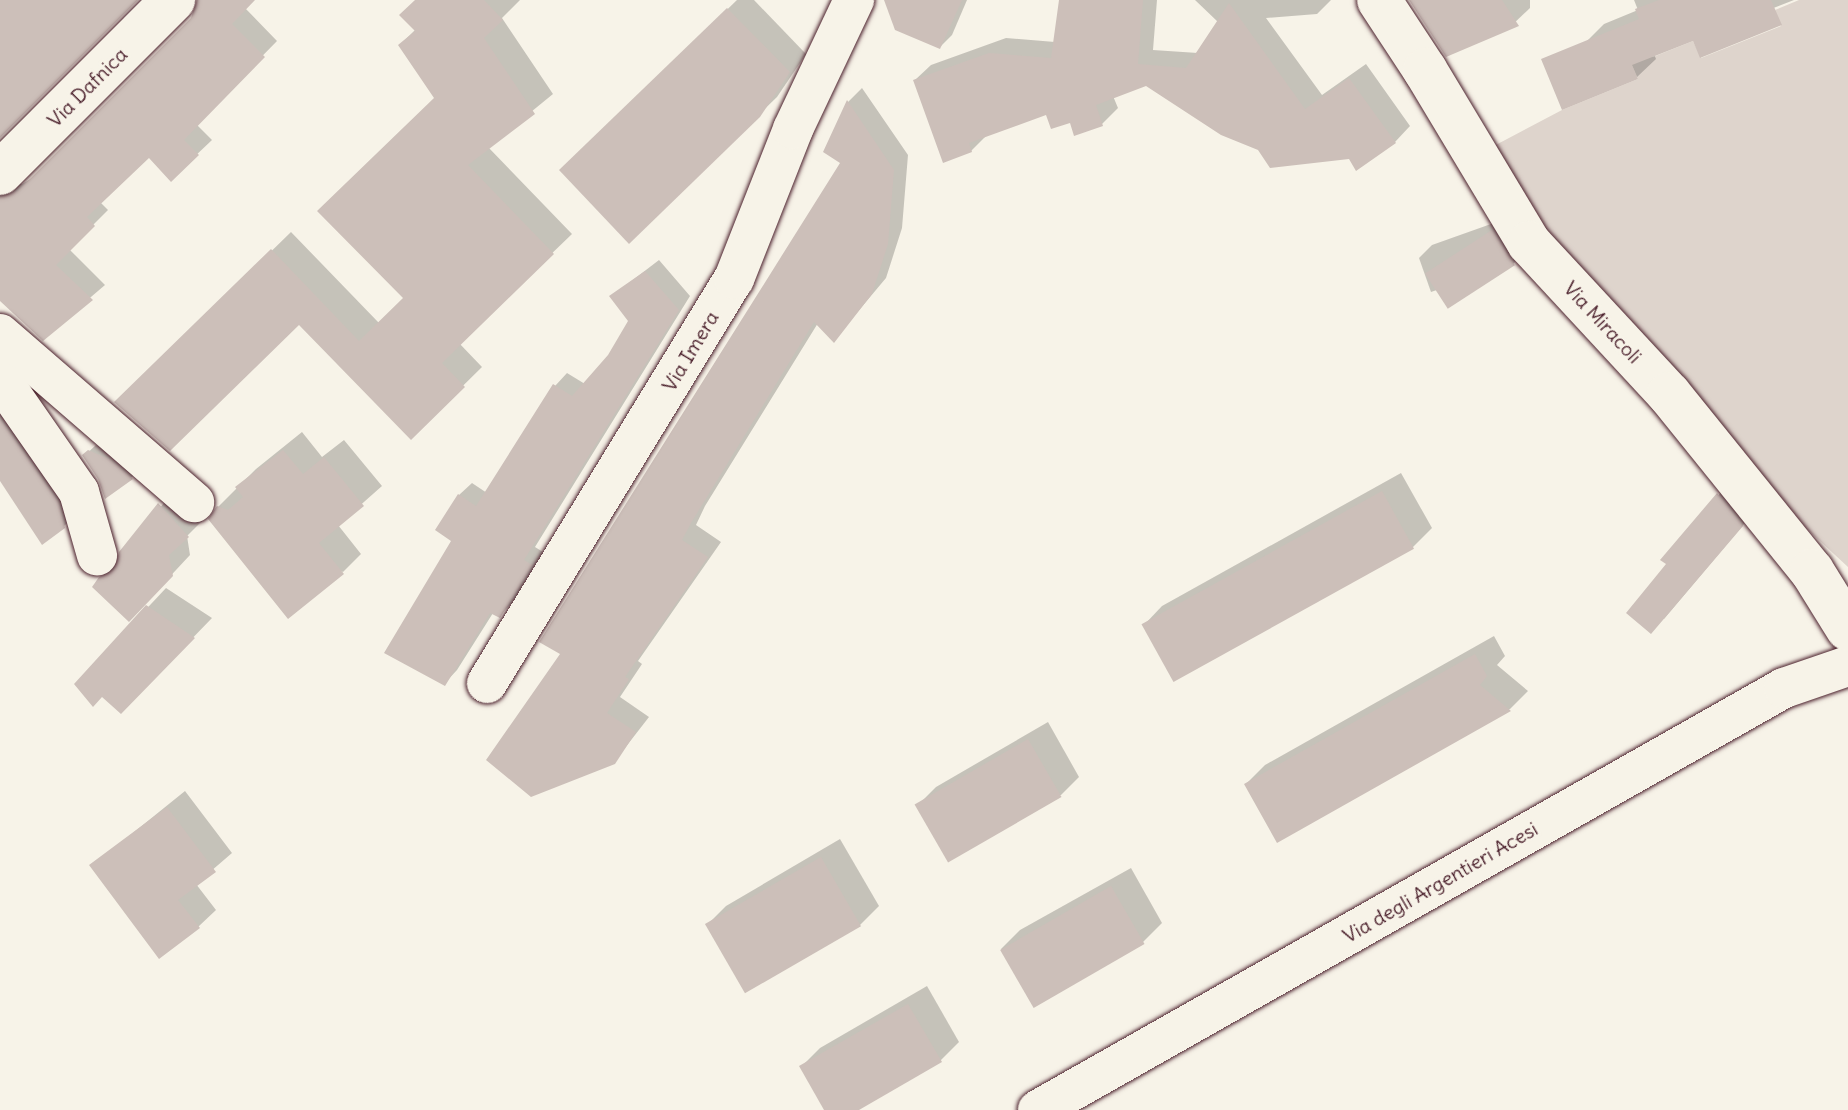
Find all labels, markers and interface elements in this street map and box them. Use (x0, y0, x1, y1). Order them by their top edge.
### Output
street label: Via Dafnica (42, 42, 132, 132)
street label: Via Miracoli (1559, 276, 1647, 368)
street label: Via Imera (657, 306, 723, 396)
street label: Via degli Argentieri Acesi (1338, 816, 1542, 948)

